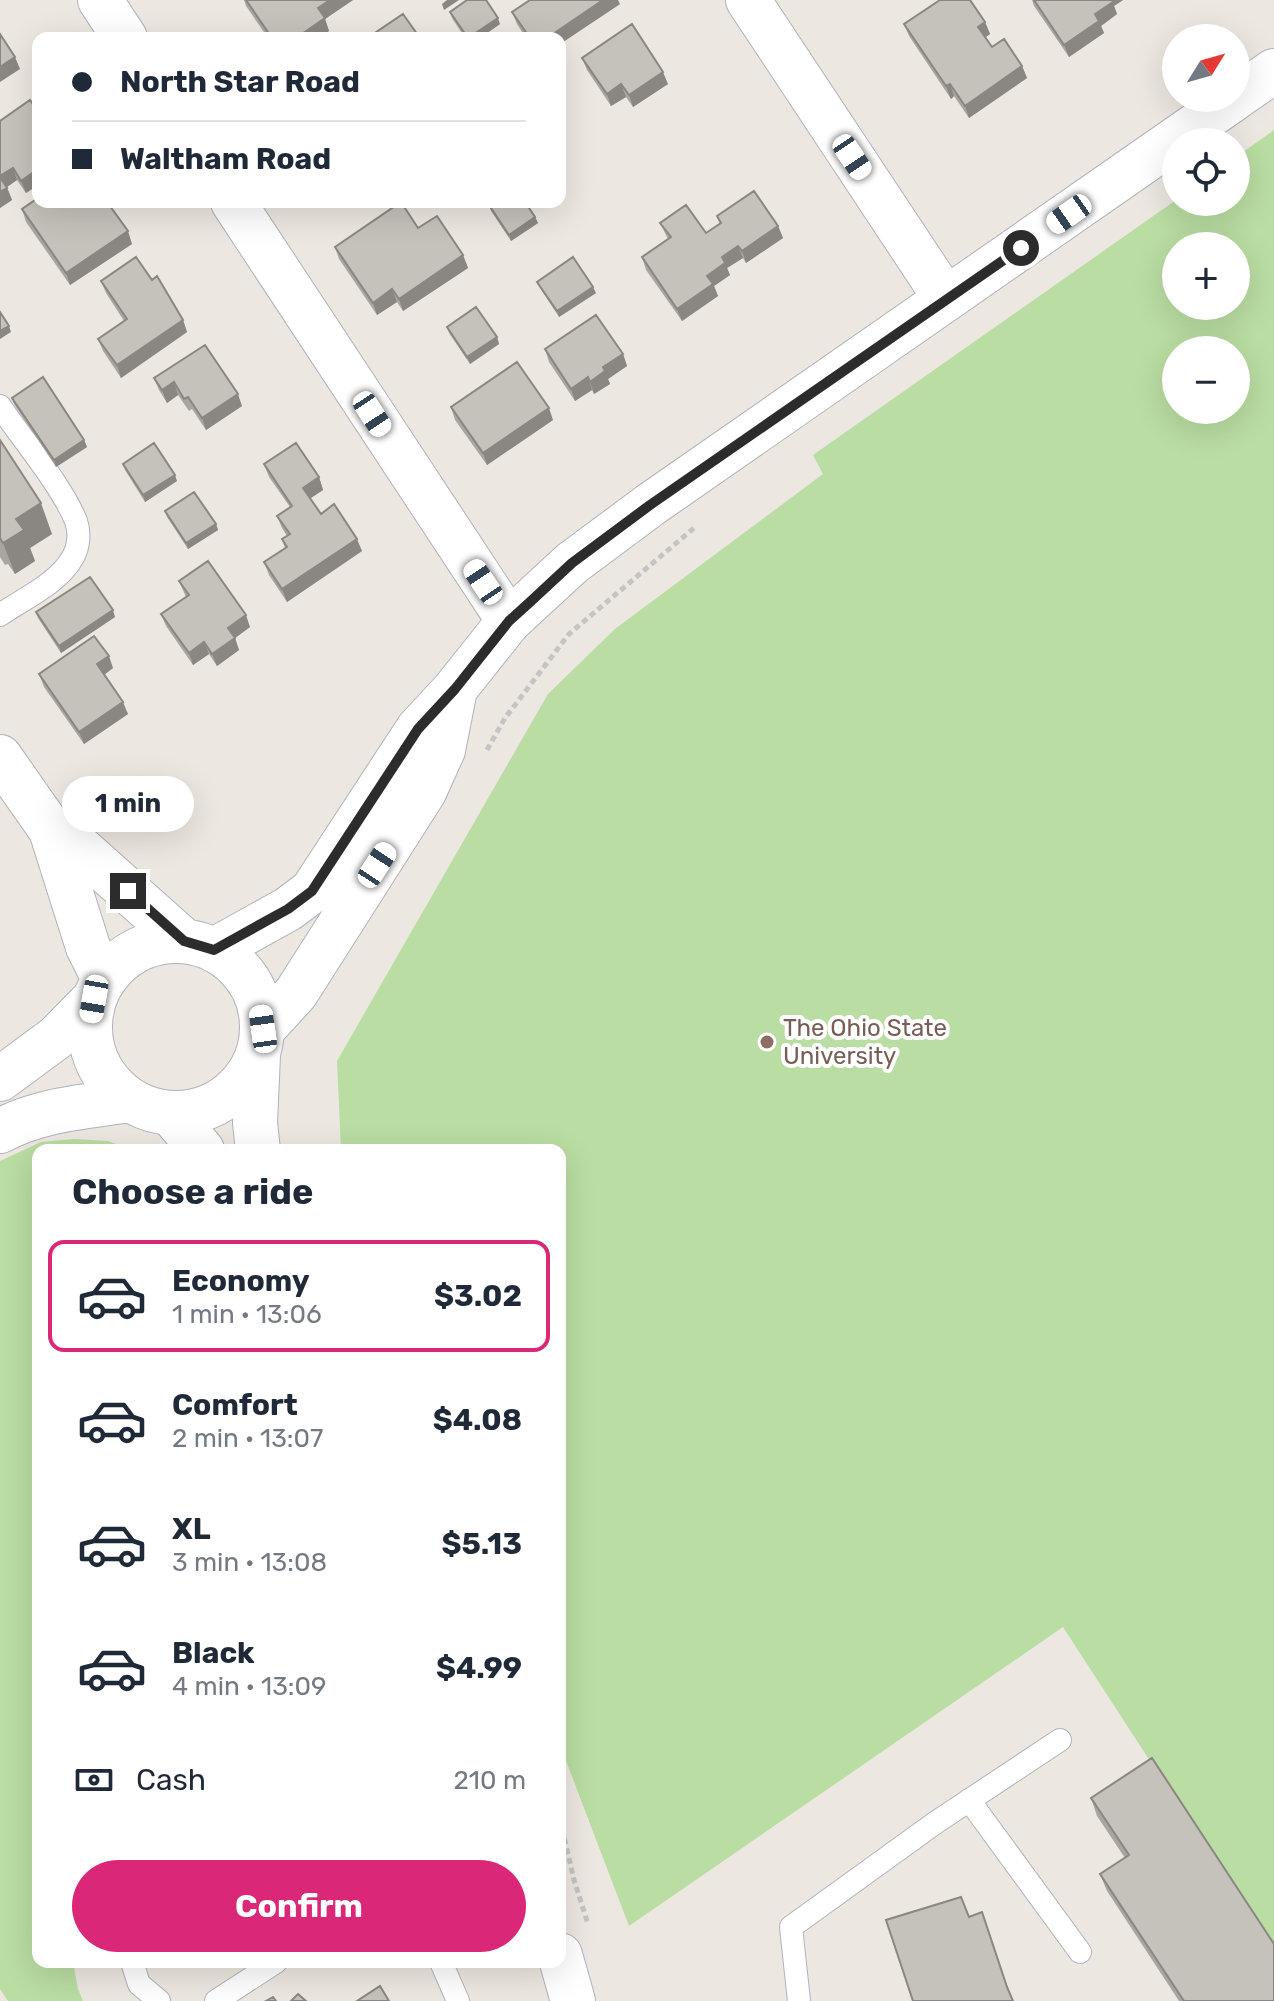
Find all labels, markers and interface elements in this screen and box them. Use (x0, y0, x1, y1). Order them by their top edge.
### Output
north arrow (1162, 24, 1250, 112)
map controls (1162, 24, 1250, 424)
text: North Star Road (120, 64, 360, 100)
button: locate (1162, 128, 1250, 216)
car (829, 130, 875, 184)
text: Waltham Road (120, 141, 331, 177)
car (1042, 190, 1096, 238)
route start (1003, 230, 1039, 266)
button: + (1162, 232, 1250, 320)
button: − (1162, 336, 1250, 424)
car (349, 387, 395, 441)
car (460, 555, 506, 609)
callout: 1 min (62, 775, 194, 831)
text: 1 min (95, 788, 161, 819)
car (354, 838, 400, 892)
route end (110, 873, 146, 909)
car (78, 973, 110, 1025)
car (248, 1004, 278, 1054)
place label: The Ohio State University (783, 1014, 947, 1070)
marker: The Ohio State University (758, 1033, 776, 1051)
text: Choose a ride (72, 1170, 313, 1213)
icon: car (76, 1260, 148, 1332)
text: Economy (172, 1263, 310, 1299)
text: $3.02 (434, 1278, 522, 1314)
text: 1 min · 13:06 (172, 1299, 322, 1330)
icon: car (76, 1384, 148, 1456)
text: Comfort (172, 1387, 298, 1423)
text: $4.08 (433, 1402, 522, 1438)
text: 2 min · 13:07 (172, 1423, 323, 1454)
icon: car (76, 1508, 148, 1580)
text: XL (172, 1511, 211, 1547)
text: $5.13 (441, 1526, 522, 1562)
text: 3 min · 13:08 (172, 1547, 327, 1578)
icon: car (76, 1632, 148, 1704)
text: Black (172, 1635, 255, 1671)
text: $4.99 (436, 1650, 522, 1686)
text: 4 min · 13:09 (172, 1671, 326, 1702)
icon: cash (72, 1758, 116, 1802)
text: Cash (136, 1762, 206, 1798)
text: 210 m (454, 1765, 526, 1796)
button: Confirm (72, 1860, 526, 1952)

